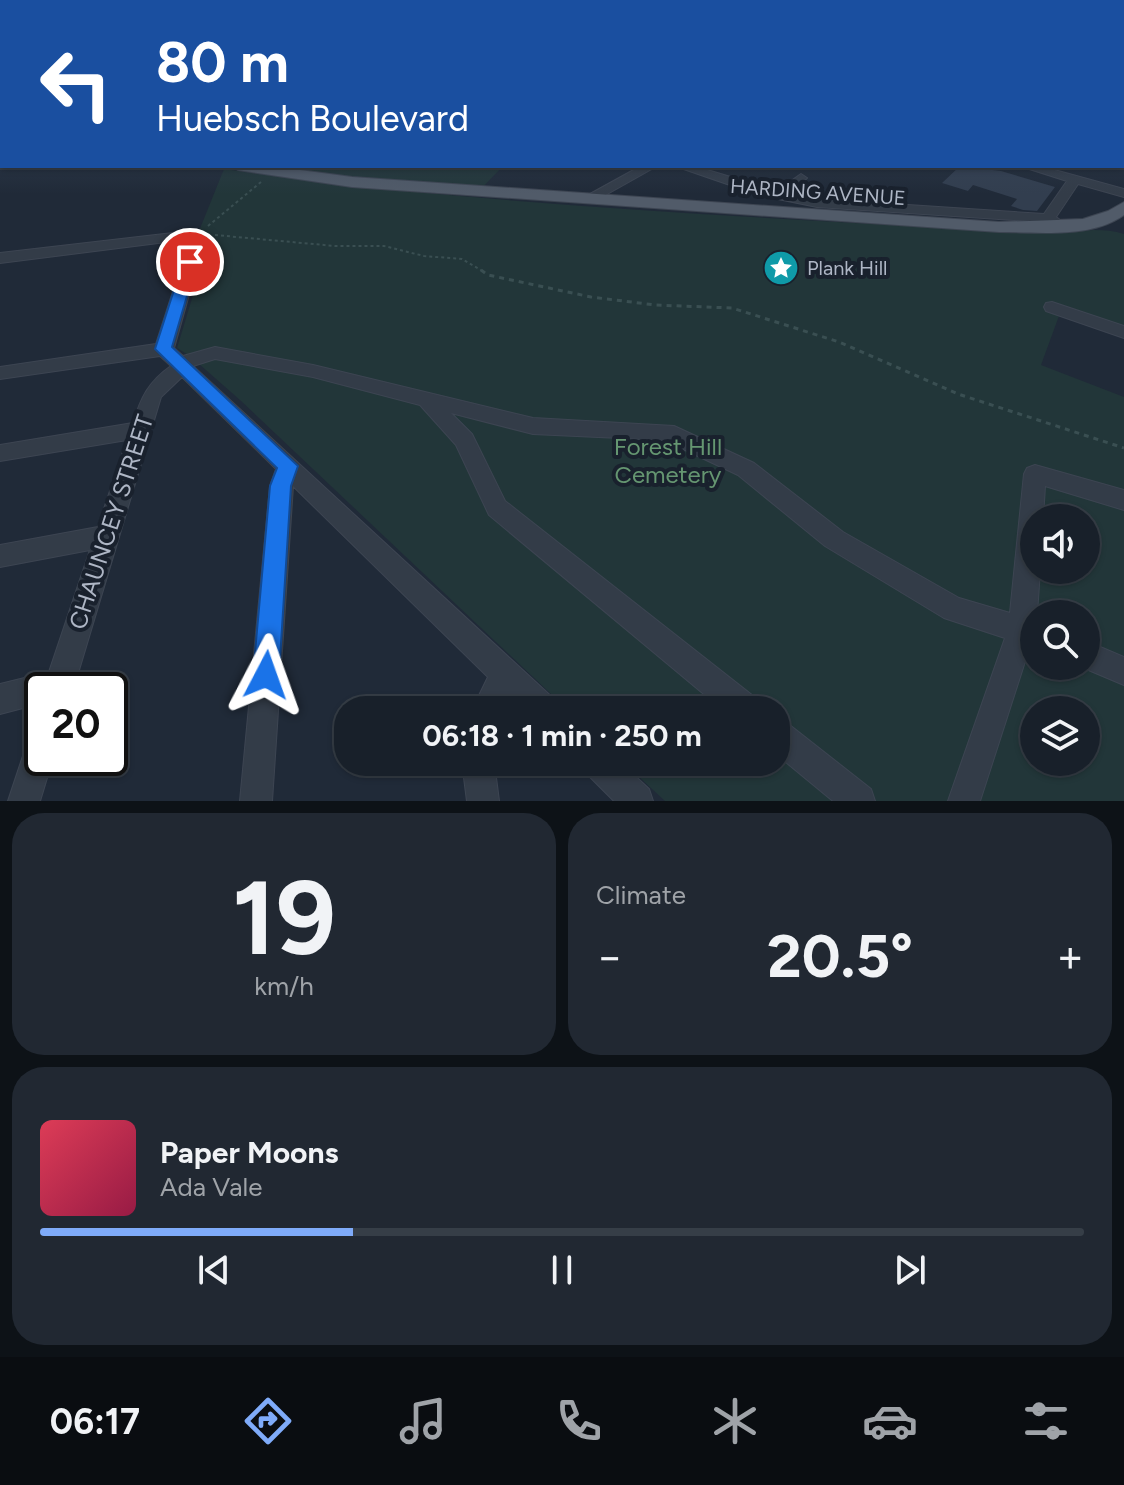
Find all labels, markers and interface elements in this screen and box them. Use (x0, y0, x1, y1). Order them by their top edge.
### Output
text: 80 m (156, 29, 289, 96)
icon: left (24, 32, 128, 136)
text: Huebsch Boulevard (156, 97, 469, 140)
street label: HARDING AVENUE (730, 174, 906, 210)
pin (156, 228, 224, 296)
icon: arrive (168, 240, 212, 284)
place icon: Plank Hill (762, 249, 800, 287)
place label: Plank Hill (807, 256, 887, 280)
street label: CHAUNCEY STREET (63, 411, 159, 633)
park label: Forest Hill Cemetery (614, 432, 722, 489)
map controls (1020, 504, 1100, 776)
button: sound (1020, 504, 1100, 584)
button: search (1020, 600, 1100, 680)
position arrow (224, 633, 308, 717)
speed limit sign: 20 (24, 672, 128, 776)
button: layers (1020, 696, 1100, 776)
text: 06:18 · 1 min · 250 m (422, 717, 702, 754)
text: 19 (232, 855, 336, 980)
text: Climate (596, 879, 686, 911)
text: 20.5° (767, 920, 913, 992)
text: − (596, 930, 623, 983)
text: + (1057, 930, 1084, 983)
text: km/h (254, 970, 314, 1002)
text: Paper Moons (160, 1134, 339, 1171)
text: Ada Vale (160, 1171, 263, 1203)
icon: previous (192, 1248, 236, 1292)
icon: pause (540, 1248, 584, 1292)
icon: next (888, 1248, 932, 1292)
icon: directions (240, 1393, 296, 1449)
icon: music (395, 1393, 451, 1449)
icon: phone (551, 1393, 607, 1449)
icon: climate (707, 1393, 763, 1449)
icon: car (862, 1393, 918, 1449)
icon: filters (1018, 1393, 1074, 1449)
text: 06:17 (50, 1400, 140, 1443)

